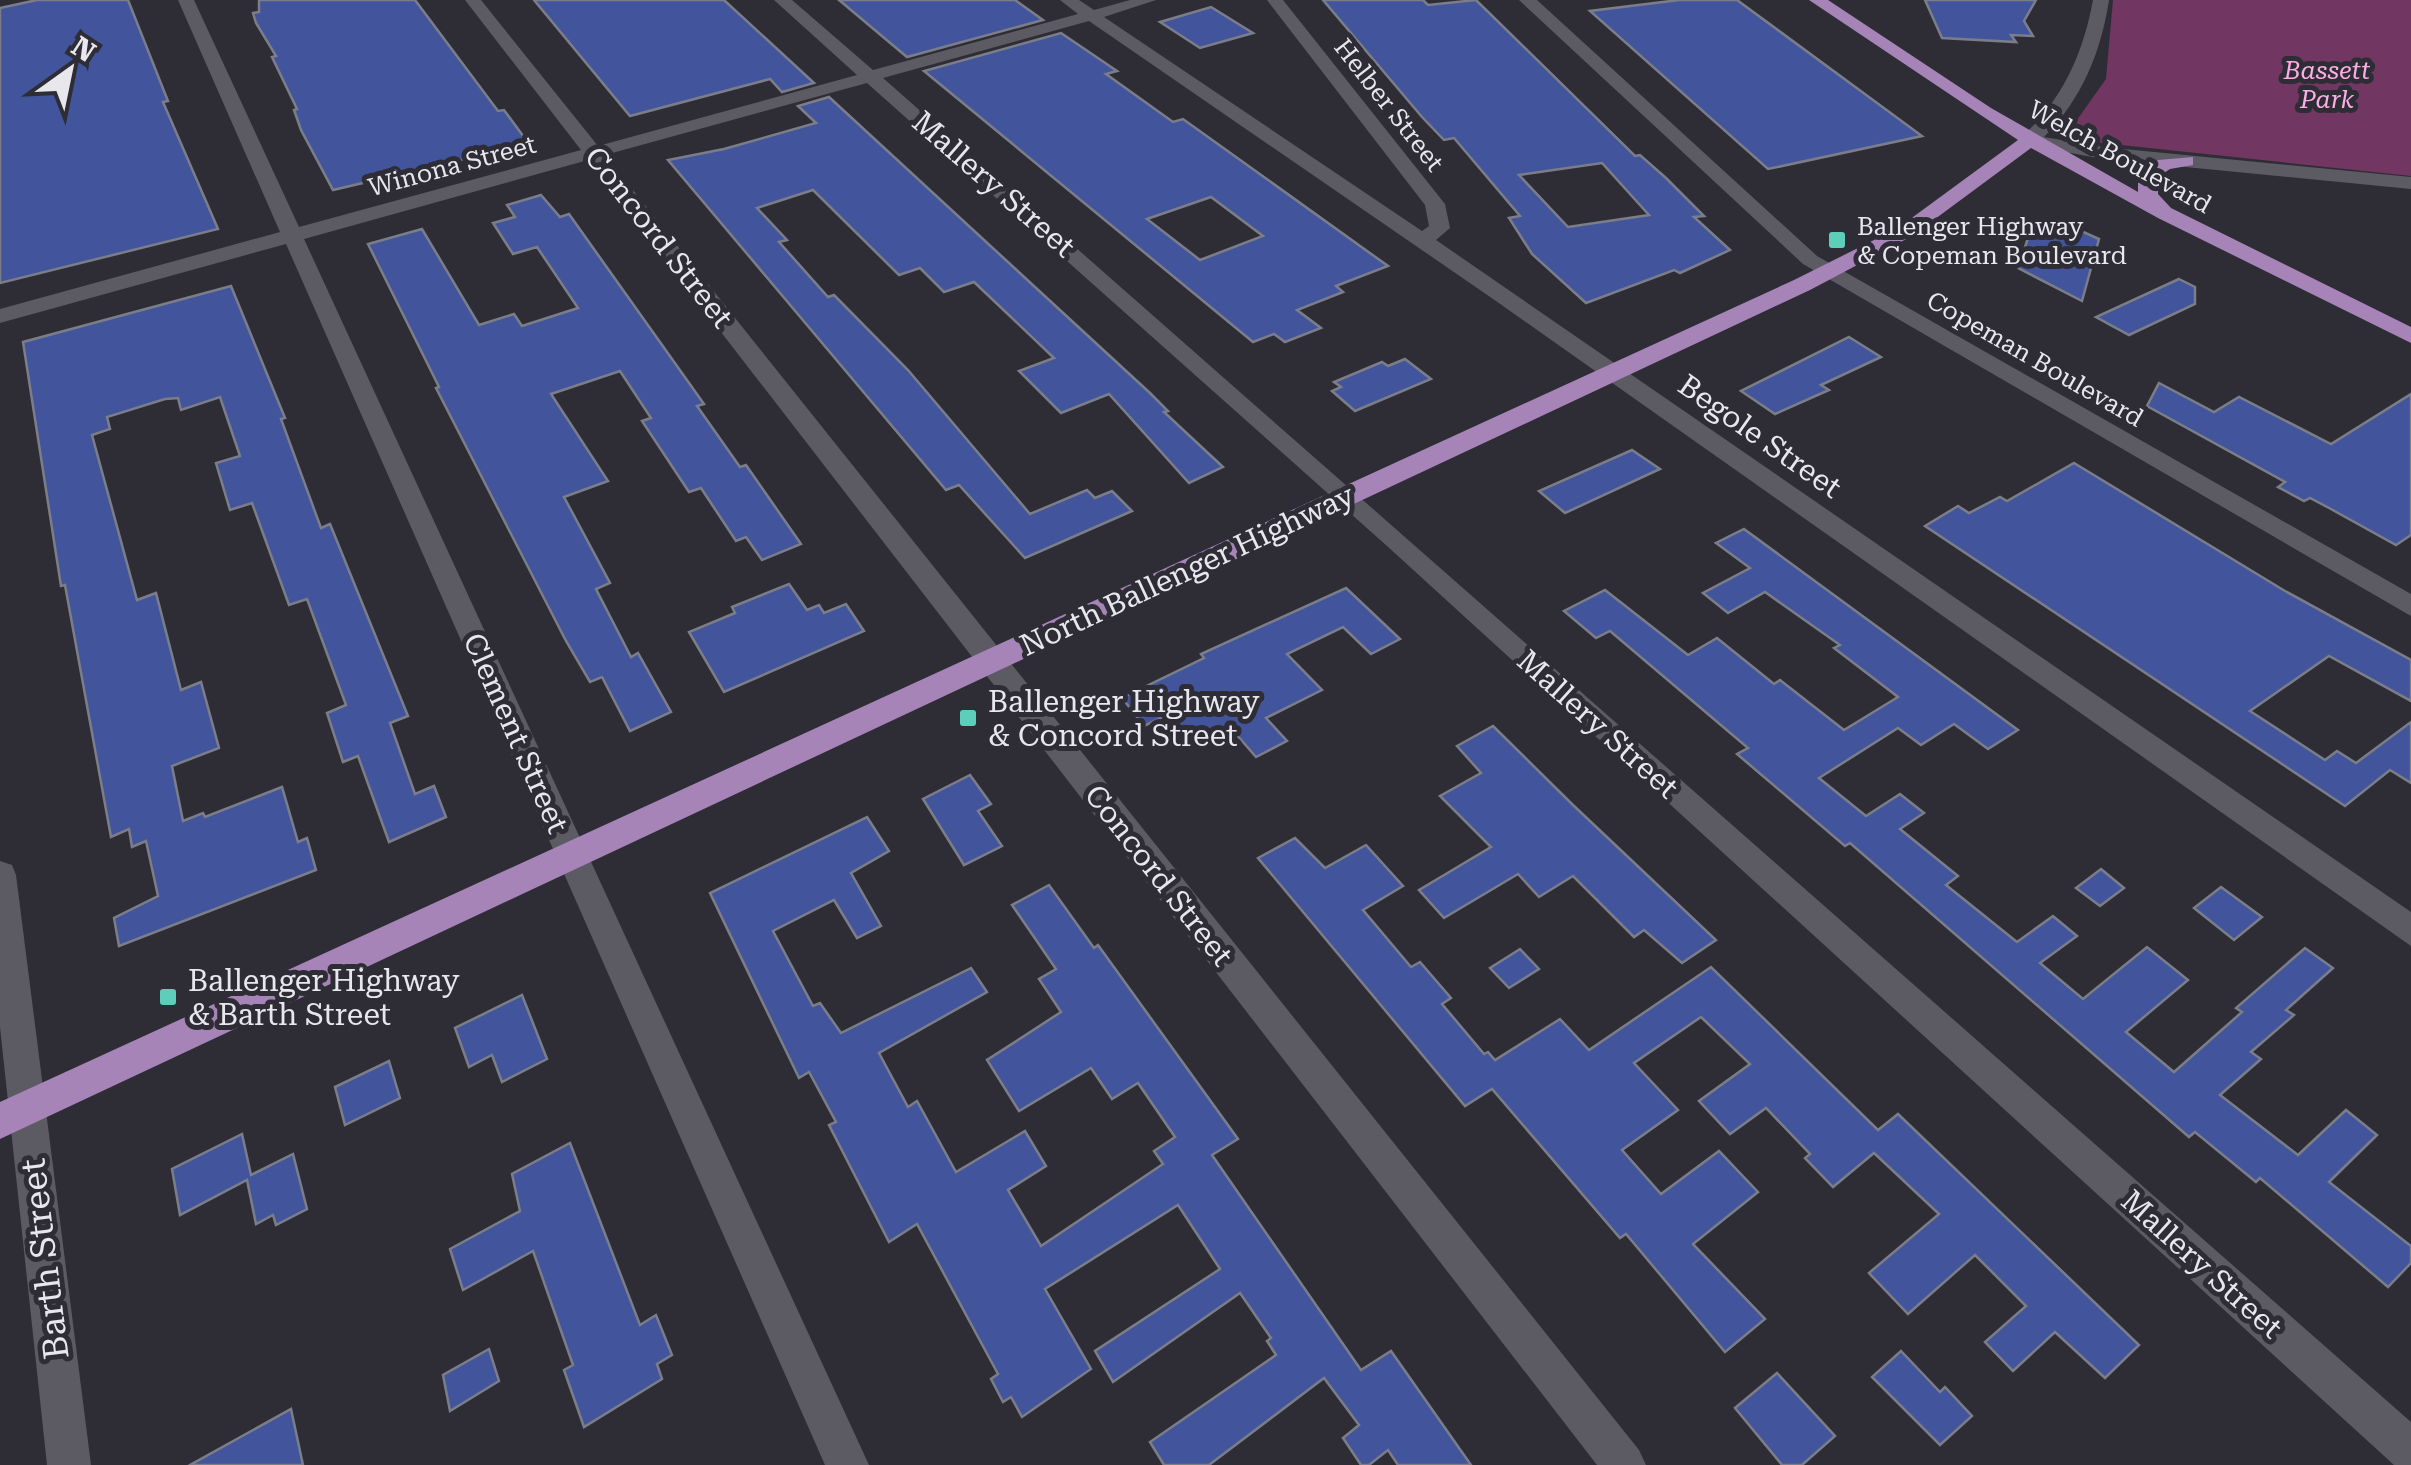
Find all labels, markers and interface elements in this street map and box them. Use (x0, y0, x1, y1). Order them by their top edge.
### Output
north arrow (20, 20, 120, 120)
text: N (65, 30, 101, 69)
street label: Helber Street (1328, 33, 1450, 177)
park label: Bassett Park (2283, 56, 2371, 114)
street label: Welch Boulevard (2024, 95, 2216, 219)
street label: Mallery Street (906, 104, 1082, 264)
street label: Winona Street (365, 130, 539, 202)
street label: Concord Street (578, 140, 740, 334)
place label: Ballenger Highway & Copeman Boulevard (1857, 212, 2127, 270)
marker: Ballenger Highway & Copeman Boulevard (1826, 229, 1848, 251)
street label: Copeman Boulevard (1922, 285, 2148, 433)
street label: Begole Street (1672, 367, 1848, 505)
street label: North Ballenger Highway (1014, 477, 1360, 663)
street label: Clement Street (456, 628, 576, 838)
street label: Mallery Street (1511, 643, 1685, 805)
place label: Ballenger Highway & Concord Street (988, 684, 1260, 753)
marker: Ballenger Highway & Concord Street (957, 707, 979, 729)
street label: Concord Street (1078, 778, 1240, 972)
place label: Ballenger Highway & Barth Street (188, 963, 460, 1032)
marker: Ballenger Highway & Barth Street (157, 986, 179, 1008)
street label: Barth Street (12, 1156, 78, 1362)
street label: Mallery Street (2115, 1183, 2289, 1345)

